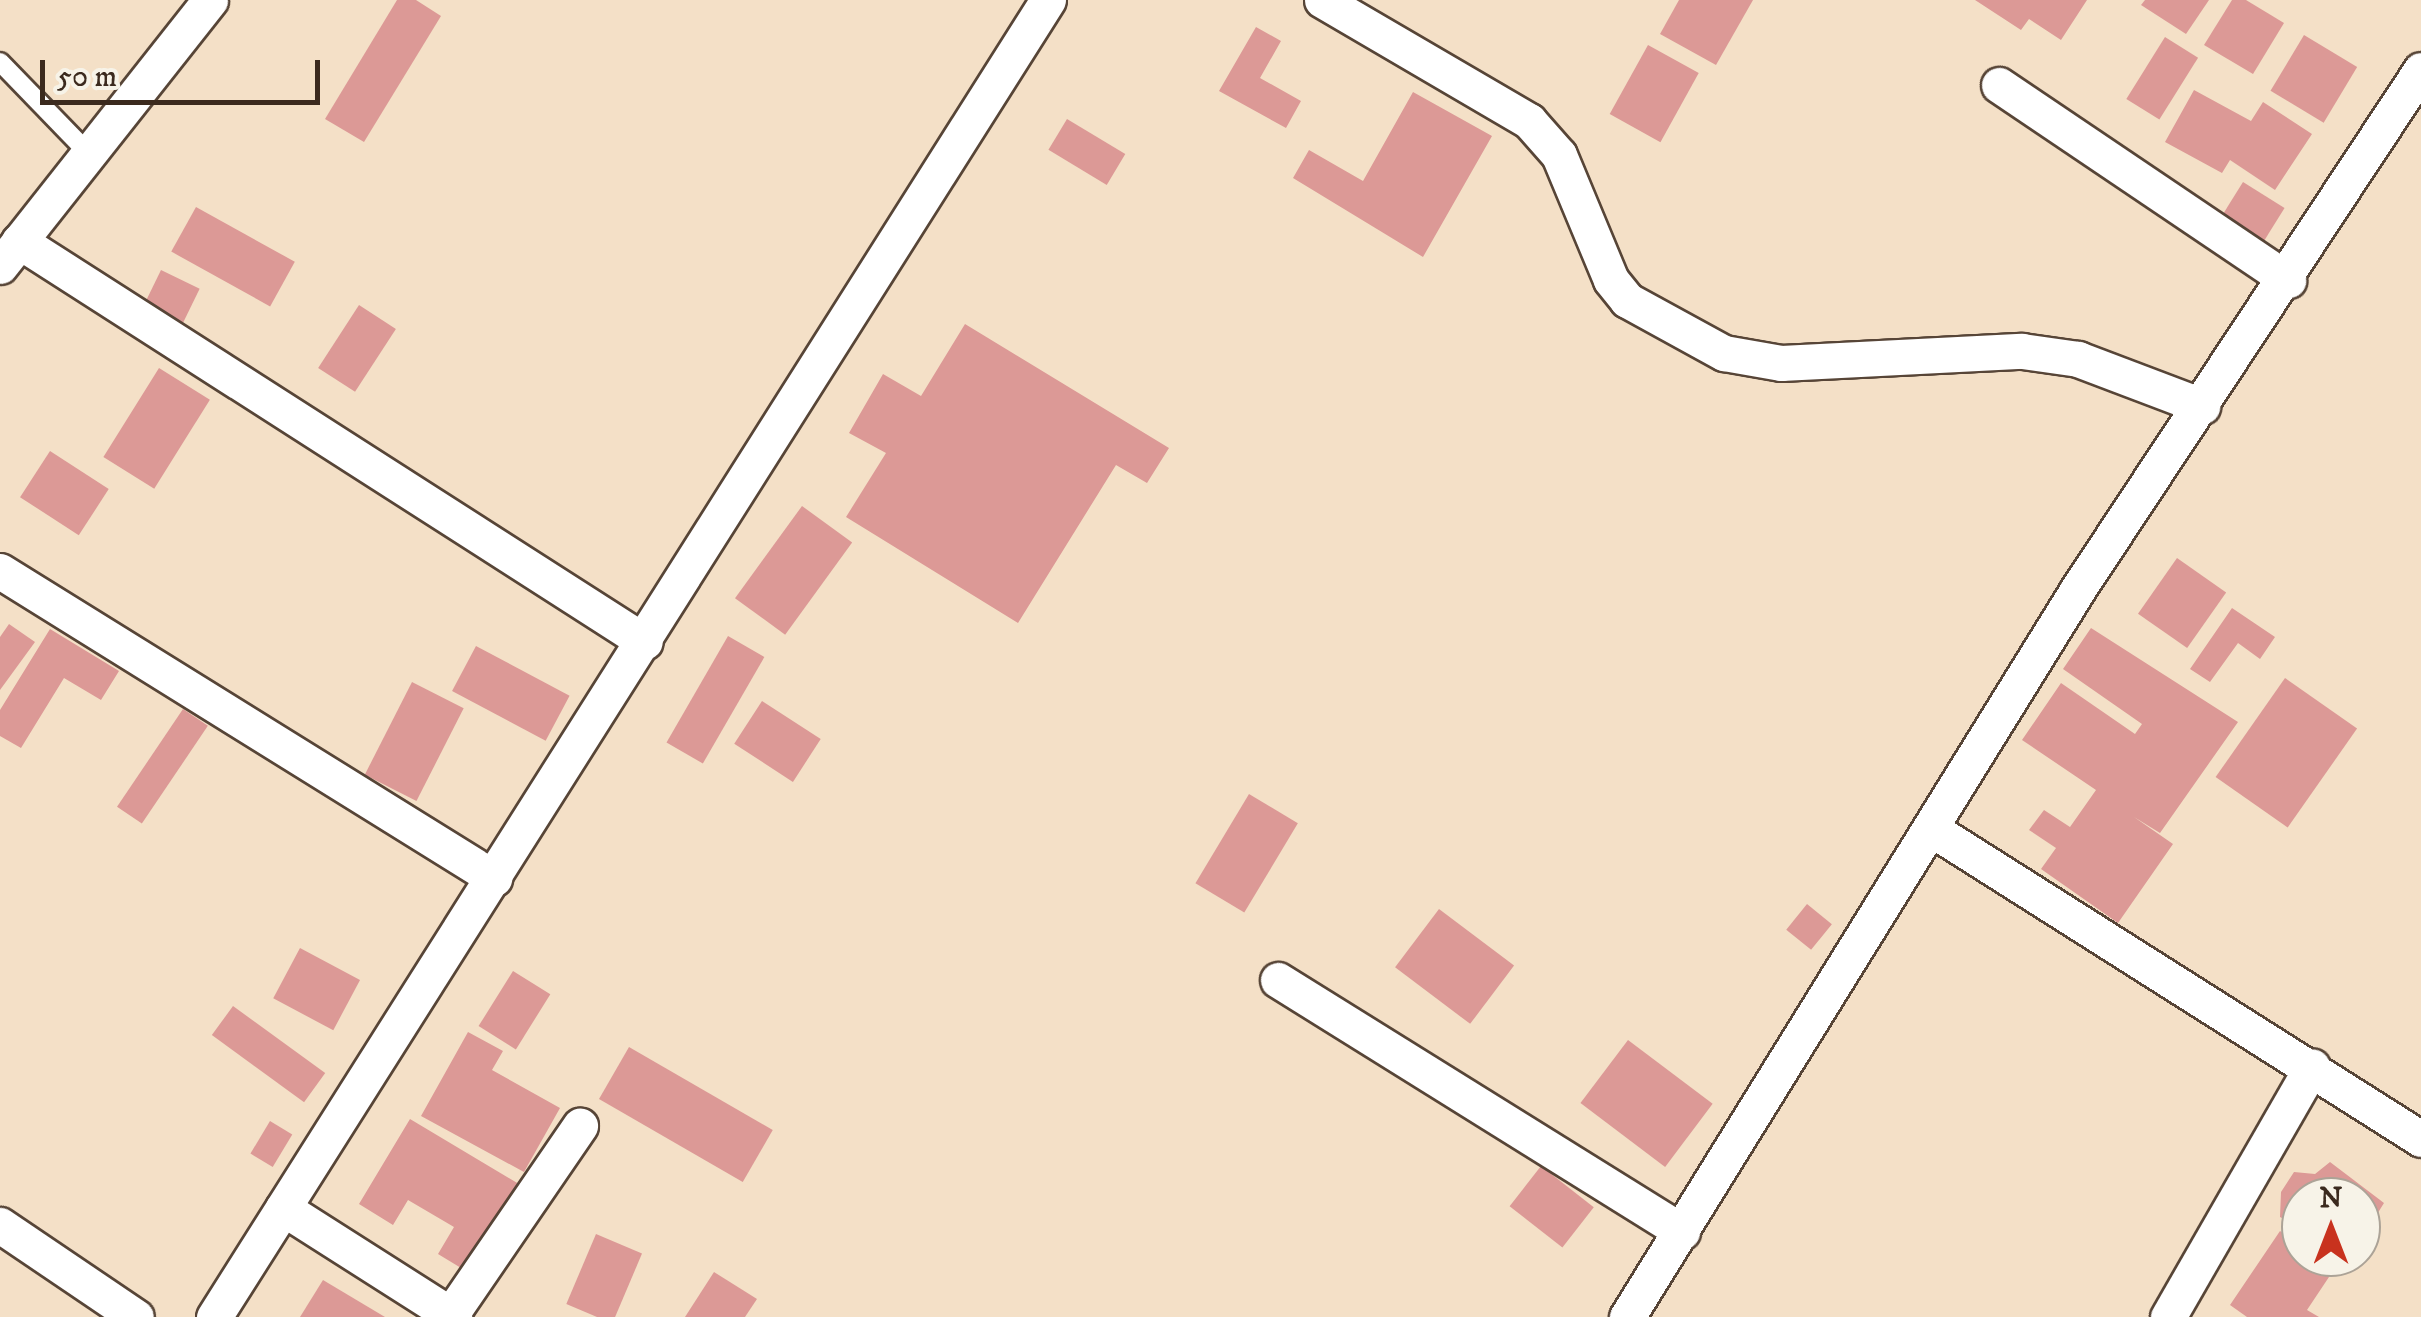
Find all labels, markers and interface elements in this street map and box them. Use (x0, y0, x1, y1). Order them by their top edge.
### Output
scale bar (45, 40, 325, 102)
text: 50 m (57, 59, 117, 96)
north arrow (2281, 1177, 2381, 1277)
text: N (2320, 1181, 2342, 1216)

